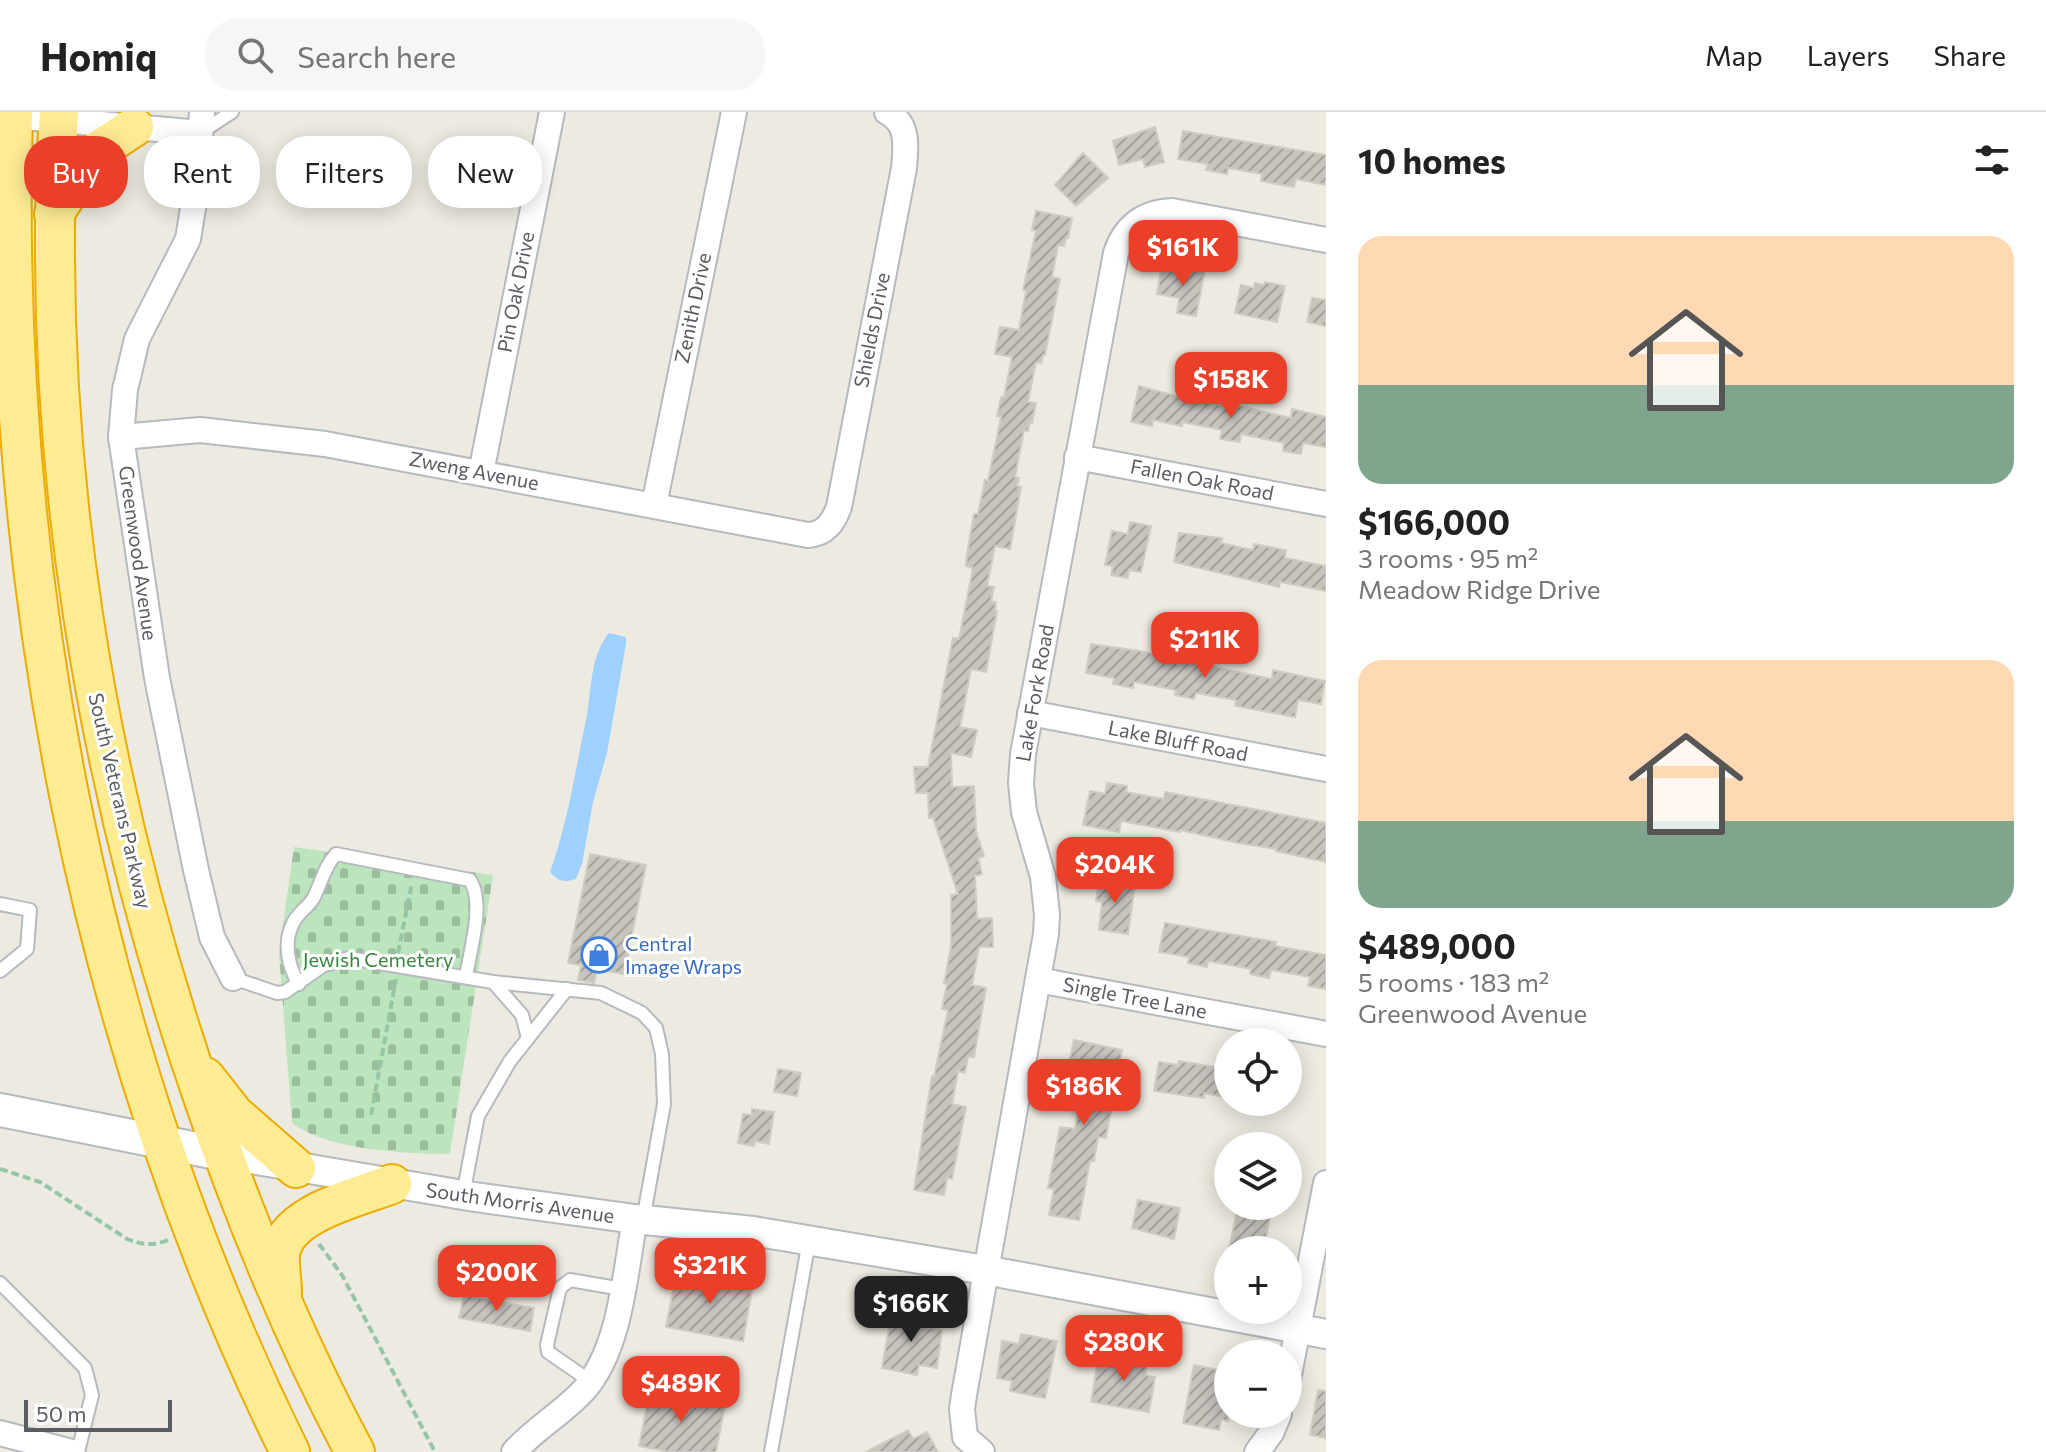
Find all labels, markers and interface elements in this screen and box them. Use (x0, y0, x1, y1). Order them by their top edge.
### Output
search box (205, 19, 765, 91)
text: Homiq (40, 32, 157, 79)
icon: search (233, 33, 277, 77)
text: Search here (297, 37, 456, 74)
text: Map (1705, 38, 1763, 72)
text: Layers (1807, 38, 1889, 72)
text: Share (1933, 38, 2006, 72)
chip: Buy (24, 136, 128, 208)
chip: Rent (144, 136, 260, 208)
chip: Filters (276, 136, 412, 208)
chip: New (428, 136, 542, 208)
icon: filters (1970, 138, 2014, 182)
text: 10 homes (1358, 139, 1506, 181)
pin: $161K (1127, 220, 1239, 288)
street label: Pin Oak Drive (492, 229, 539, 354)
text: $161K (1147, 230, 1219, 261)
street label: Zenith Drive (669, 250, 715, 365)
street label: Shields Drive (848, 270, 894, 389)
icon: home (1614, 288, 1758, 432)
pin: $158K (1175, 352, 1287, 420)
text: $158K (1193, 362, 1269, 393)
street label: Zweng Avenue (407, 446, 541, 494)
street label: Fallen Oak Road (1128, 453, 1276, 505)
street label: Greenwood Avenue (115, 464, 163, 642)
text: $166,000 (1358, 500, 1510, 542)
text: 3 rooms · 95 m² (1358, 542, 1538, 573)
text: Meadow Ridge Drive (1358, 573, 1600, 604)
pin: $211K (1149, 612, 1261, 680)
street label: Lake Fork Road (1010, 622, 1058, 763)
text: $211K (1169, 622, 1241, 653)
street label: South Veterans Parkway (84, 691, 157, 911)
icon: home (1614, 712, 1758, 856)
street label: Lake Bluff Road (1106, 715, 1250, 765)
pin: $204K (1059, 837, 1171, 905)
text: $204K (1075, 847, 1155, 878)
text: $489,000 (1358, 924, 1516, 966)
place label: Central Image Wraps (625, 931, 742, 978)
shop icon: Central Image Wraps (580, 936, 618, 974)
park label: Jewish Cemetery (303, 947, 453, 971)
text: 5 rooms · 183 m² (1358, 966, 1549, 997)
street label: Single Tree Lane (1061, 971, 1209, 1023)
text: Greenwood Avenue (1358, 997, 1587, 1028)
map controls (1214, 1028, 1302, 1428)
button: locate (1214, 1028, 1302, 1116)
pin: $186K (1028, 1059, 1140, 1127)
text: $186K (1046, 1069, 1123, 1100)
button: layers (1214, 1132, 1302, 1220)
street label: South Morris Avenue (424, 1177, 616, 1227)
button: + (1214, 1236, 1302, 1324)
pin: $321K (654, 1238, 766, 1306)
pin: $200K (441, 1245, 553, 1313)
text: $321K (673, 1248, 747, 1279)
text: $200K (456, 1255, 538, 1286)
pin: $166K (855, 1276, 967, 1344)
text: $166K (873, 1286, 949, 1317)
pin: $280K (1068, 1315, 1180, 1383)
text: $280K (1083, 1325, 1165, 1356)
button: − (1214, 1340, 1302, 1428)
pin: $489K (625, 1356, 737, 1424)
text: $489K (640, 1366, 722, 1397)
scale bar (24, 1396, 172, 1432)
text: 50 m (36, 1400, 86, 1427)

